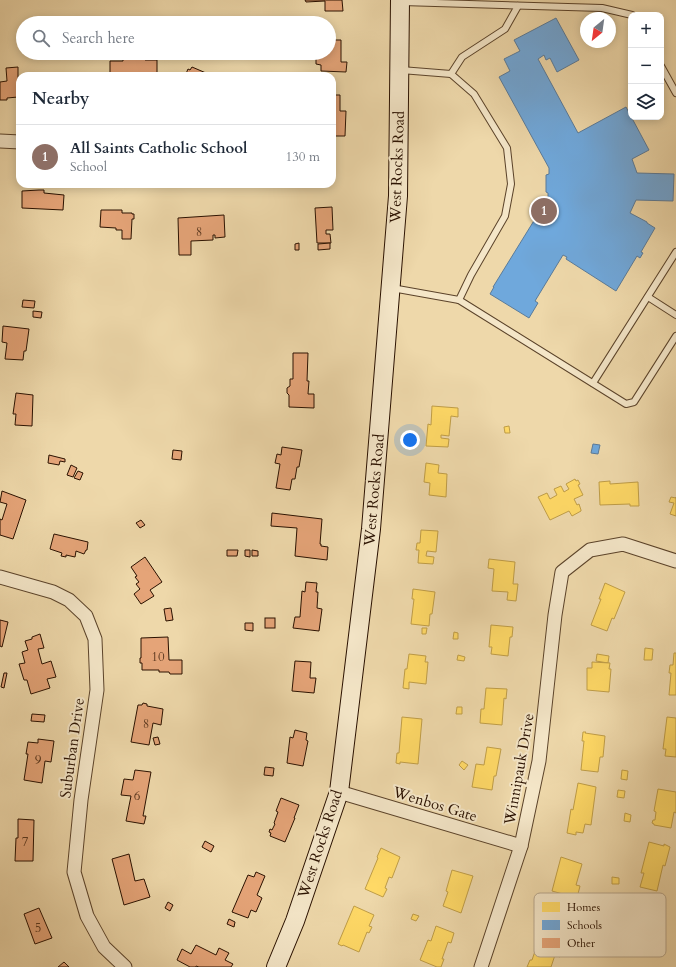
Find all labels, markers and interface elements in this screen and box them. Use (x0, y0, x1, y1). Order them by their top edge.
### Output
north arrow (580, 12, 616, 48)
map controls (628, 12, 664, 120)
button: + (628, 12, 664, 48)
search box (16, 16, 336, 60)
icon: search (30, 27, 52, 49)
text: Search here (62, 28, 135, 48)
button: − (628, 48, 664, 84)
button: layers (628, 84, 664, 120)
text: Nearby (32, 87, 89, 110)
street label: West Rocks Road (385, 110, 409, 225)
text: All Saints Catholic School (70, 138, 247, 158)
text: 1 (42, 148, 48, 166)
text: 130 m (286, 148, 320, 166)
text: School (70, 158, 107, 176)
pin: 1 (531, 196, 557, 226)
house number: 8 (196, 223, 202, 241)
your location (400, 430, 420, 450)
street label: West Rocks Road (359, 433, 389, 548)
house number: 10 (151, 648, 165, 666)
street label: Suburban Drive (55, 696, 89, 799)
street label: Winnipauk Drive (499, 711, 539, 827)
house number: 8 (143, 715, 149, 733)
house number: 9 (35, 751, 42, 769)
street label: Wenbos Gate (390, 781, 480, 826)
house number: 6 (134, 787, 141, 805)
street label: West Rocks Road (293, 787, 347, 902)
house number: 7 (22, 833, 29, 851)
legend (534, 893, 666, 957)
text: Homes (567, 900, 600, 915)
text: Schools (567, 918, 602, 933)
house number: 5 (35, 919, 41, 937)
text: Other (567, 936, 596, 951)

